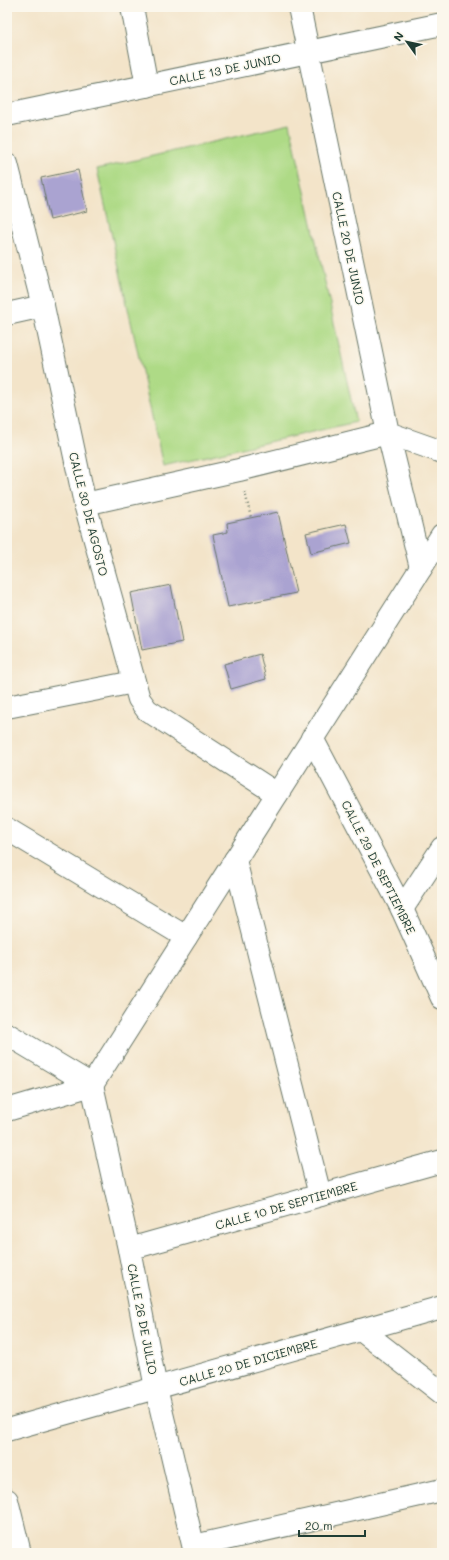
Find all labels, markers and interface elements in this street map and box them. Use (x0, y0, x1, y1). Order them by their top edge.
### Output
north arrow (387, 22, 427, 62)
text: N (390, 29, 407, 44)
street label: CALLE 13 DE JUNIO (168, 49, 282, 89)
street label: CALLE 20 DE JUNIO (329, 190, 369, 306)
street label: CALLE 30 DE AGOSTO (66, 450, 112, 578)
street label: CALLE 29 DE SEPTIEMBRE (338, 797, 420, 937)
street label: CALLE 10 DE SEPTIEMBRE (213, 1177, 359, 1233)
street label: CALLE 26 DE JULIO (124, 1262, 162, 1376)
street label: CALLE 20 DE DICIEMBRE (177, 1335, 319, 1389)
scale bar (299, 1512, 365, 1538)
text: 20 m (305, 1517, 333, 1533)

